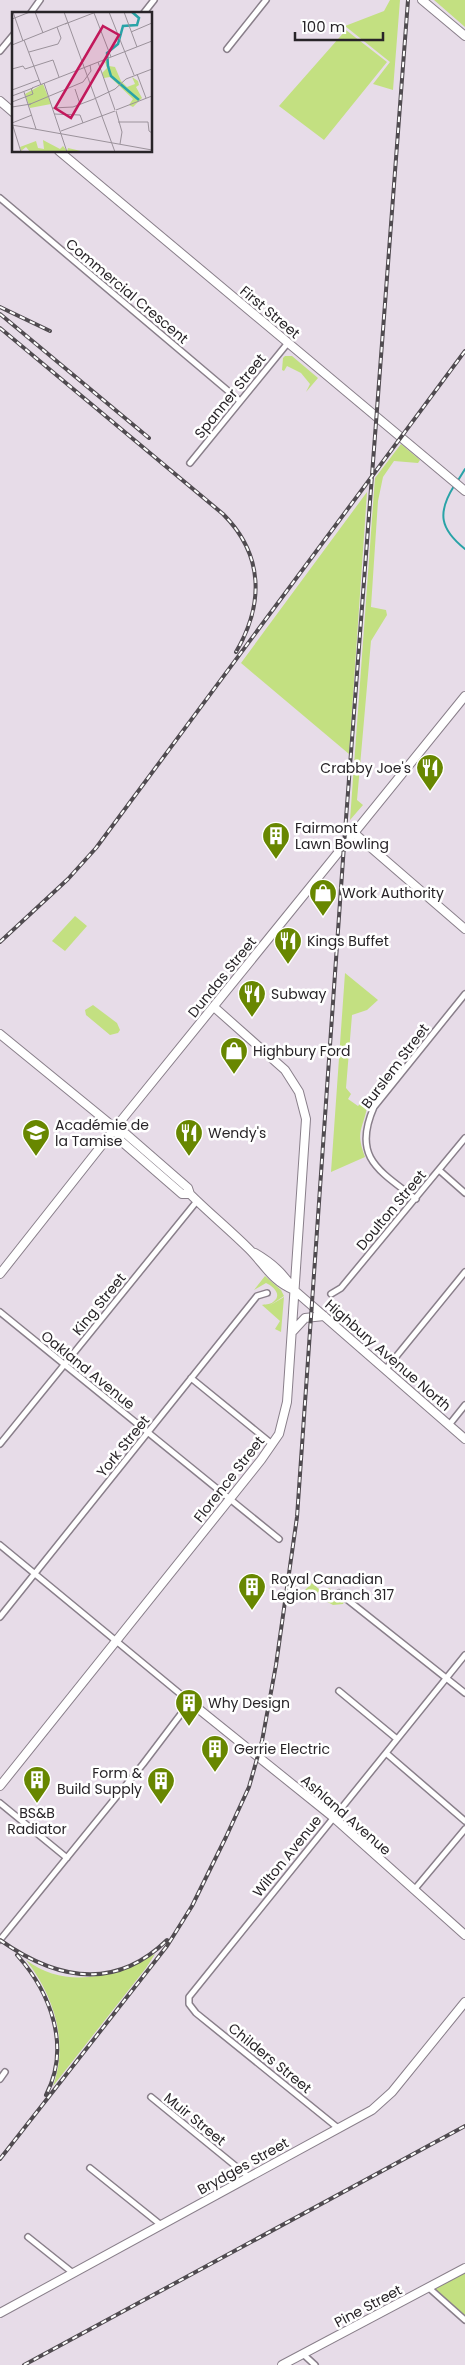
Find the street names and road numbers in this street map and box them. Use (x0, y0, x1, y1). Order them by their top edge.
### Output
street label: Commercial Crescent (61, 234, 193, 348)
street label: First Street (236, 281, 304, 343)
street label: Spanner Street (190, 349, 270, 443)
street label: Dundas Street (183, 932, 261, 1022)
street label: Burslem Street (357, 1020, 433, 1112)
street label: Doulton Street (352, 1166, 430, 1254)
street label: King Street (68, 1269, 130, 1339)
street label: Highbury Avenue North (321, 1295, 455, 1415)
street label: Oakland Avenue (37, 1326, 139, 1414)
street label: York Street (92, 1411, 154, 1481)
street label: Florence Street (189, 1432, 269, 1526)
street label: Ashland Avenue (297, 1770, 396, 1860)
street label: Wilton Avenue (248, 1811, 326, 1901)
street label: Childers Street (224, 2018, 316, 2098)
street label: Muir Street (160, 2088, 230, 2150)
street label: Brydges Street (194, 2133, 292, 2199)
street label: Pine Street (331, 2280, 405, 2332)

